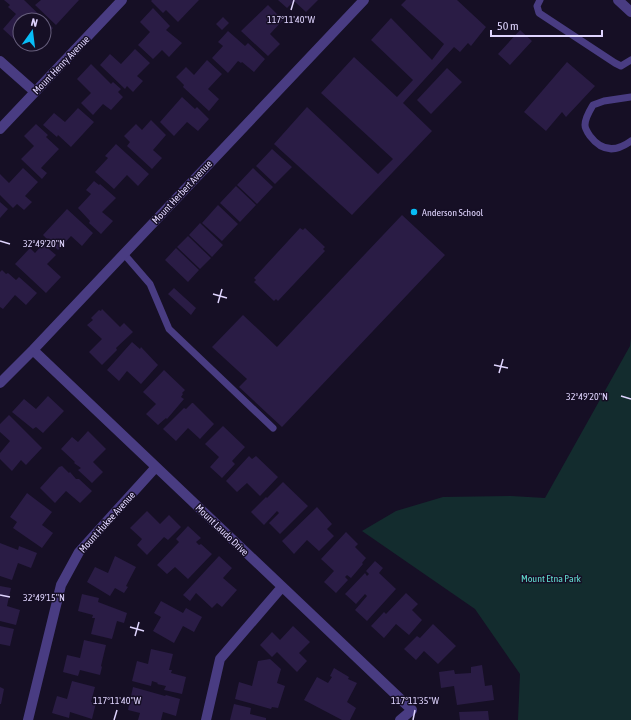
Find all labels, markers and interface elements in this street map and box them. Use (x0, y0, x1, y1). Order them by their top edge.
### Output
north arrow (12, 12, 52, 52)
scale bar (491, 12, 602, 38)
text: 117°11'40"W (267, 14, 316, 25)
text: N (30, 16, 39, 29)
text: 50 m (497, 19, 519, 33)
street label: Mount Henry Avenue (30, 33, 92, 96)
street label: Mount Herbert Avenue (150, 158, 215, 226)
marker: Anderson School (409, 207, 419, 217)
place label: Anderson School (422, 207, 484, 218)
text: 32°49'20"N (23, 238, 65, 249)
text: 32°49'20"N (566, 391, 608, 402)
street label: Mount Hukee Avenue (77, 489, 138, 555)
street label: Mount Laudo Drive (193, 502, 251, 558)
park label: Mount Etna Park (521, 573, 582, 584)
text: 32°49'15"N (23, 592, 65, 603)
text: 117°11'40"W (93, 695, 142, 706)
text: 117°11'35"W (391, 695, 440, 706)

